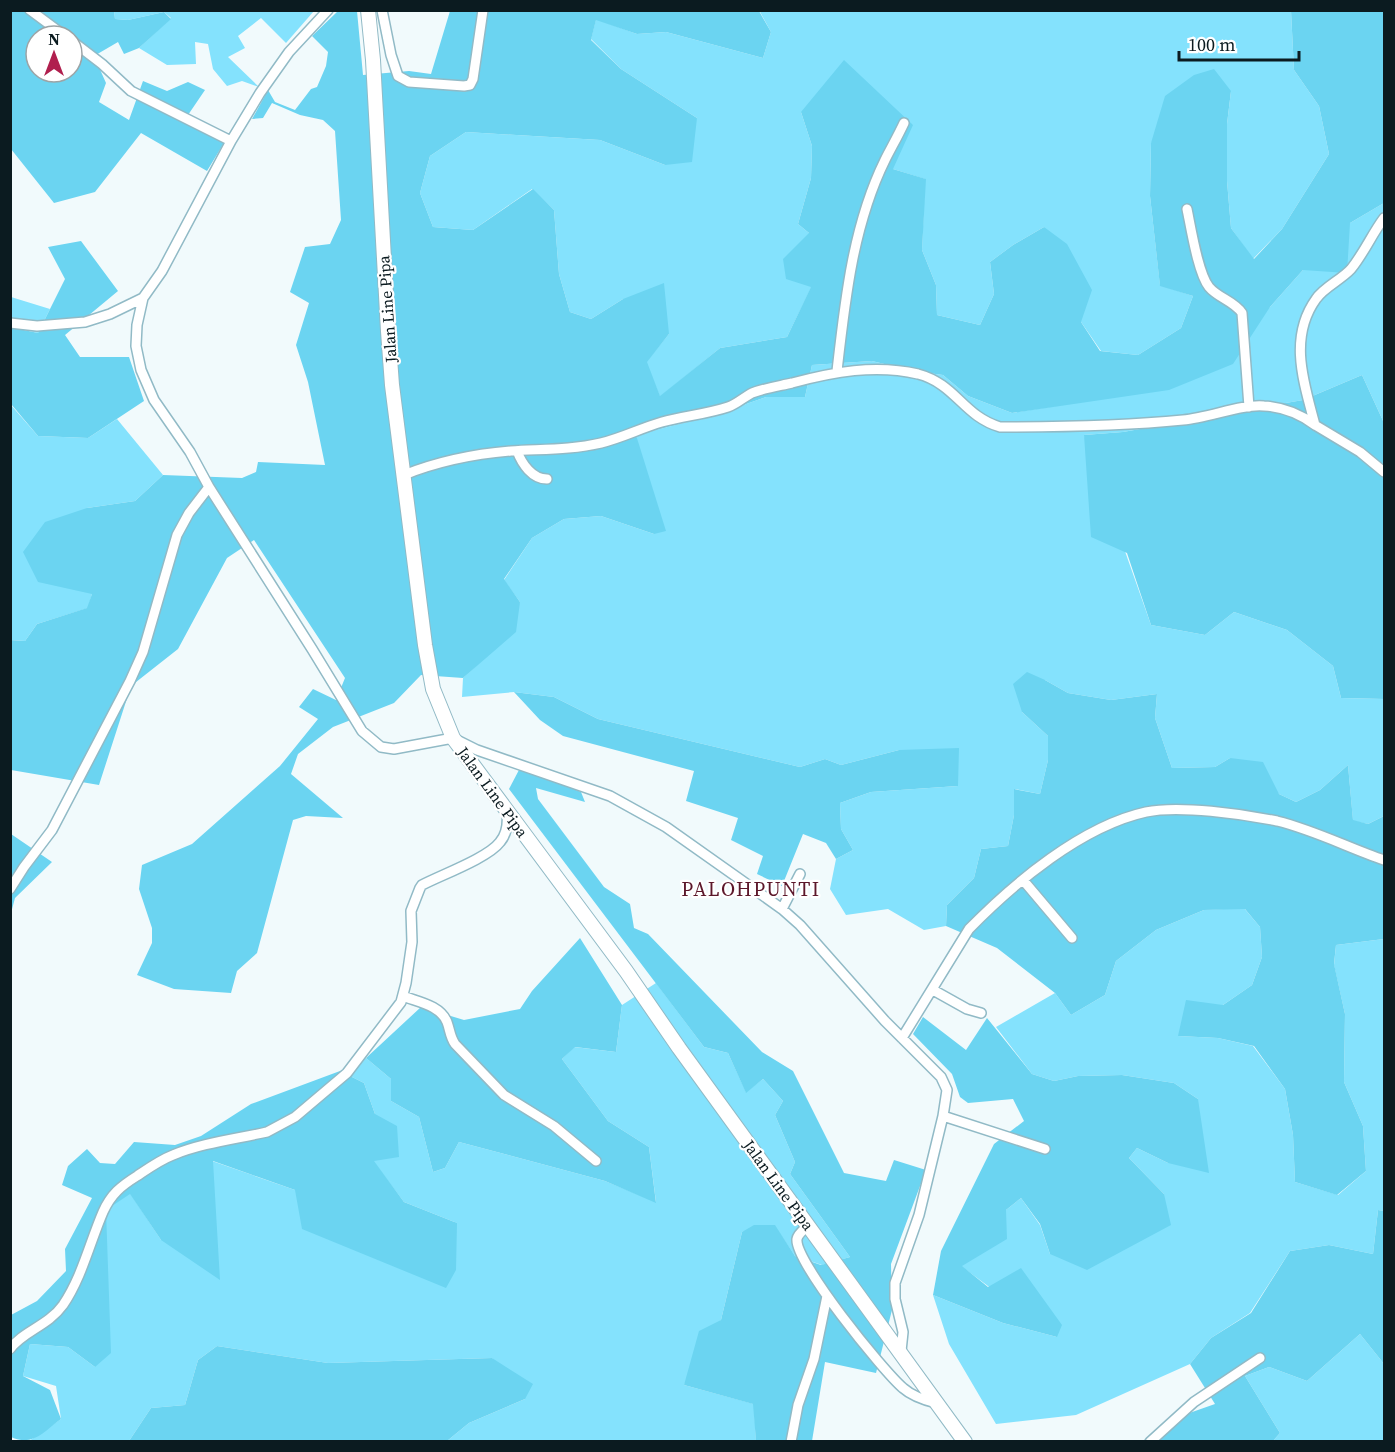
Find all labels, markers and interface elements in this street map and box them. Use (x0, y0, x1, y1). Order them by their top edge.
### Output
north arrow (24, 24, 84, 84)
scale bar (1179, 24, 1299, 62)
text: N (48, 28, 60, 50)
text: 100 m (1188, 32, 1235, 57)
street label: Jalan Line Pipa (372, 254, 402, 364)
street label: Jalan Line Pipa (452, 741, 534, 843)
district label: PALOHPUNTI (681, 875, 821, 903)
street label: Jalan Line Pipa (738, 1134, 820, 1236)

